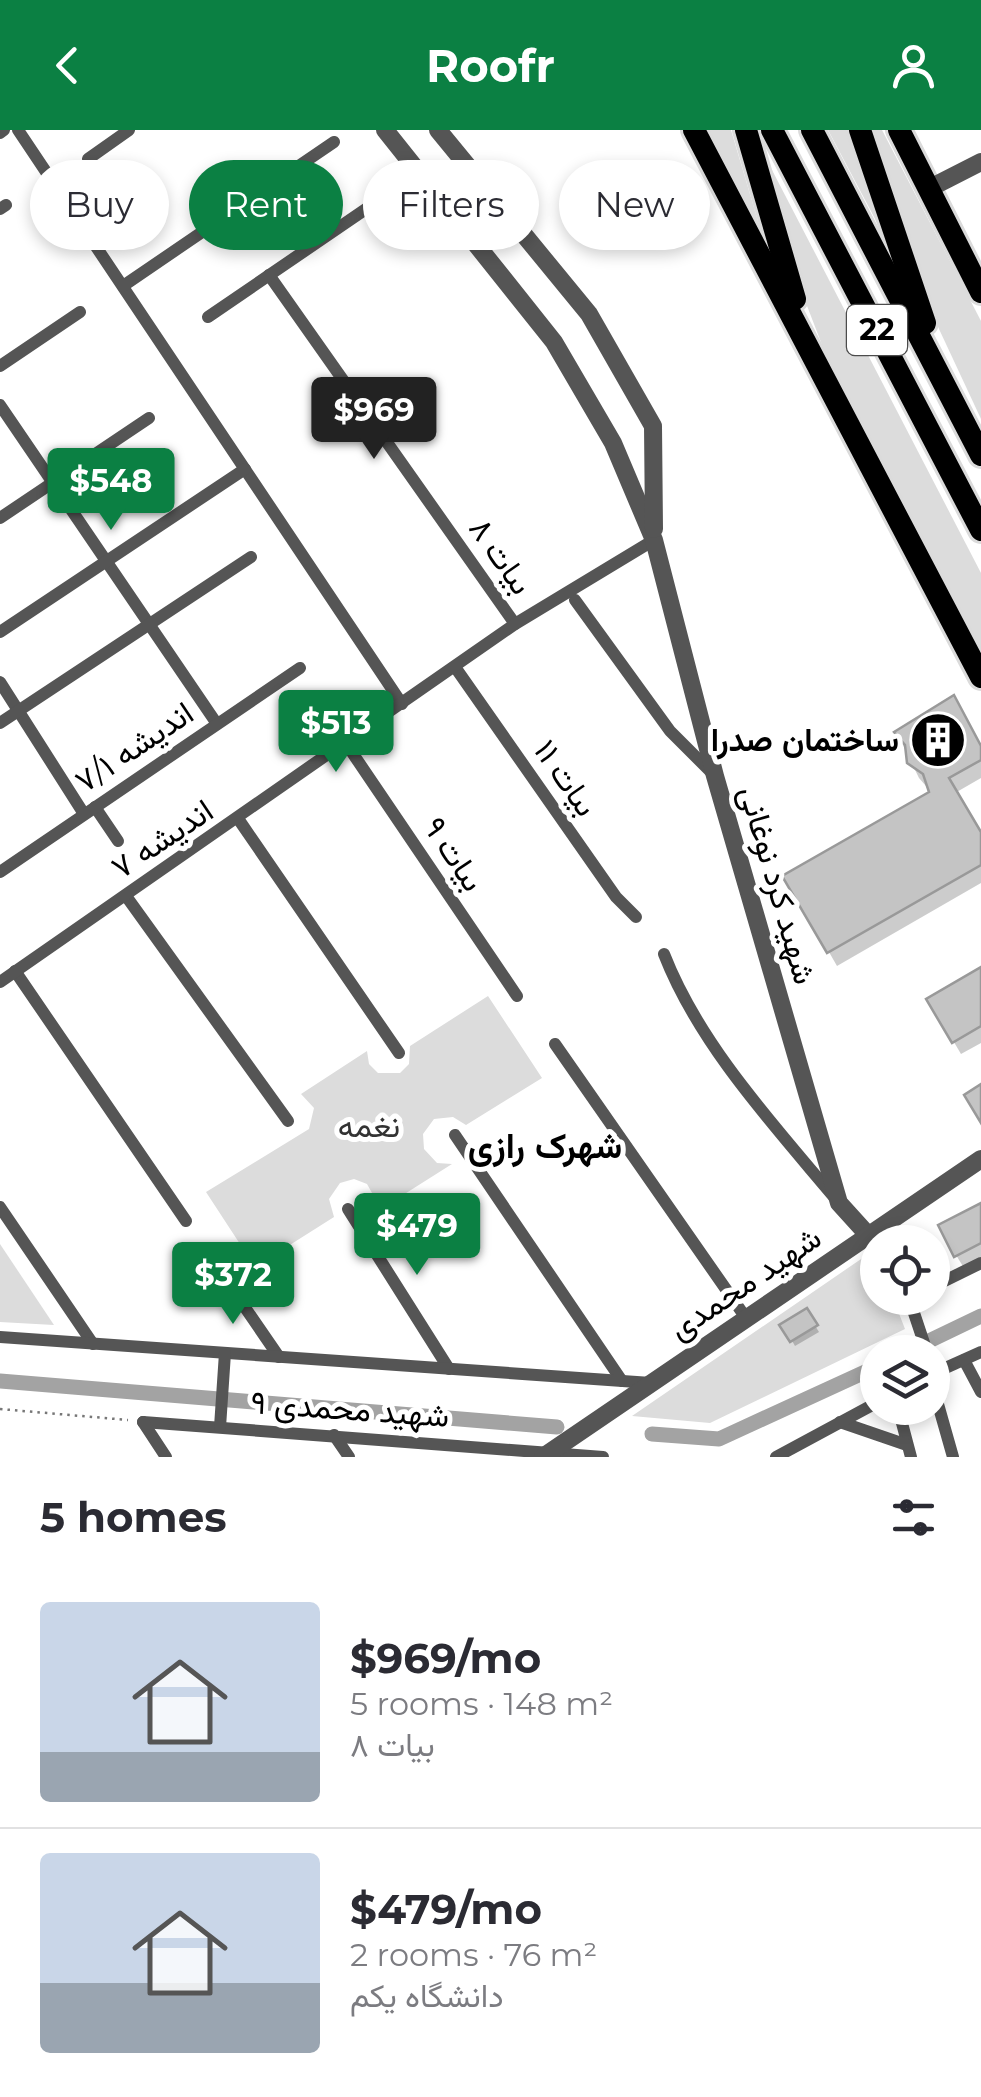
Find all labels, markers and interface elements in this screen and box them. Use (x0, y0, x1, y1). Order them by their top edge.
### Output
icon: back (40, 38, 95, 93)
text: Roofr (426, 38, 555, 93)
icon: person (886, 38, 941, 93)
chip: Buy (30, 160, 169, 250)
chip: Rent (189, 160, 343, 250)
chip: Filters (363, 160, 539, 250)
chip: New (559, 160, 710, 250)
road number: 22 (847, 305, 907, 355)
pin: $969 (315, 377, 433, 462)
text: $969 (333, 390, 415, 429)
pin: $548 (52, 448, 170, 533)
text: $548 (70, 461, 152, 500)
street label: بیات ۸ (461, 510, 542, 602)
pin: $513 (277, 690, 395, 775)
street label: اندیشه ۷/۱ (67, 693, 200, 800)
text: $513 (301, 703, 371, 742)
building icon: ساختمان صدرا (908, 710, 968, 770)
place label: ساختمان صدرا (711, 720, 899, 760)
street label: بیات ۱۱ (526, 732, 607, 823)
street label: شهید کرد نوغانی (731, 781, 825, 989)
street label: اندیشه ۷ (103, 790, 220, 887)
street label: بیات ۹ (416, 809, 493, 898)
park label: نغمه (338, 1106, 400, 1145)
district label: شهرک رازی (468, 1124, 622, 1168)
pin: $479 (358, 1193, 476, 1278)
text: $479 (376, 1206, 458, 1245)
street label: شهید محمدی (661, 1217, 829, 1349)
map controls (860, 1225, 950, 1425)
button: locate (860, 1225, 950, 1315)
pin: $372 (174, 1242, 292, 1327)
text: $372 (194, 1255, 272, 1294)
button: layers (860, 1335, 950, 1425)
street label: شهید محمدی ۹ (249, 1382, 451, 1436)
icon: filters (886, 1490, 941, 1545)
text: 5 homes (40, 1491, 227, 1543)
text: $969/mo (350, 1632, 541, 1684)
icon: home (120, 1642, 240, 1762)
text: 5 rooms · 148 m² (350, 1684, 613, 1723)
text: بیات ۸ (350, 1725, 435, 1764)
text: $479/mo (350, 1883, 542, 1935)
icon: home (120, 1893, 240, 2013)
text: 2 rooms · 76 m² (350, 1935, 597, 1974)
text: دانشگاه یکم (350, 1976, 503, 2015)

